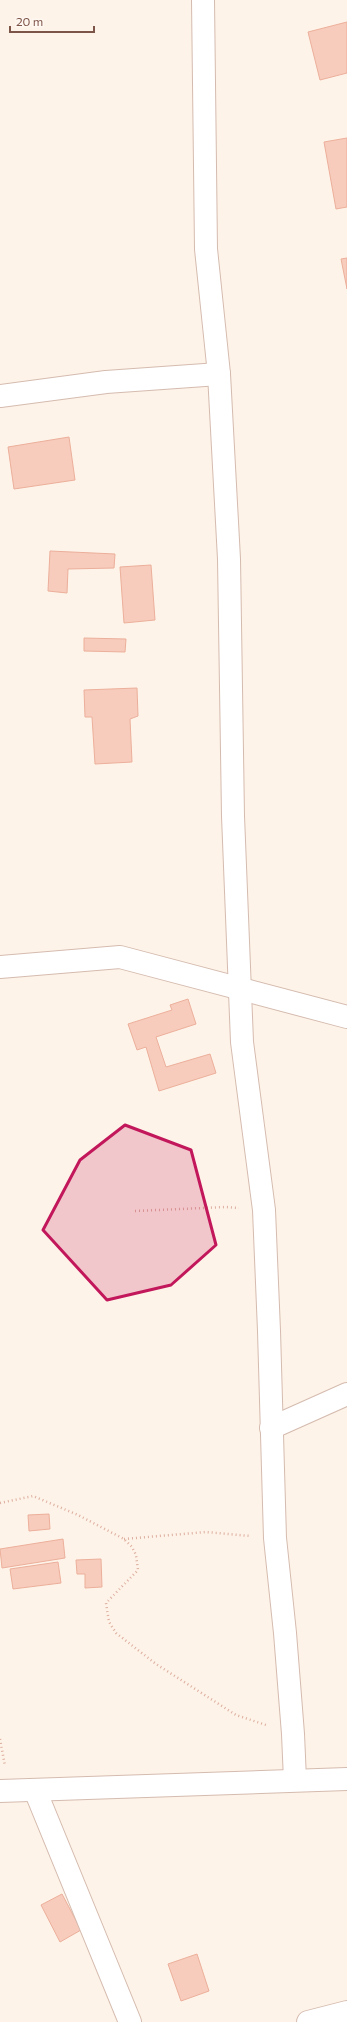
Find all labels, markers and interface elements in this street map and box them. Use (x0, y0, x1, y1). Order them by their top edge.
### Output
scale bar (10, 8, 94, 34)
text: 20 m (16, 14, 43, 28)

